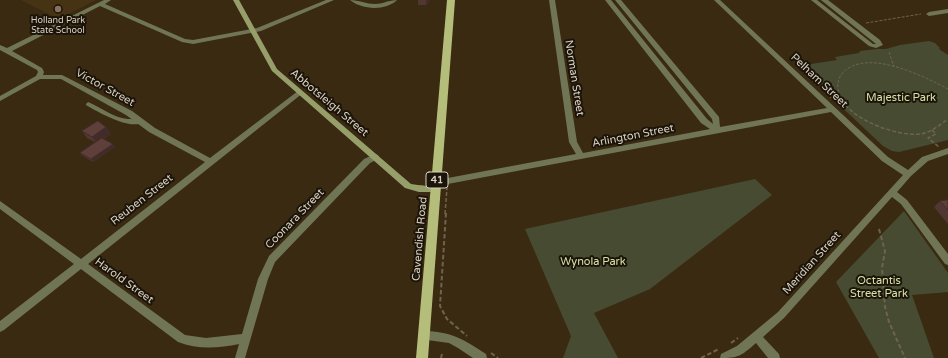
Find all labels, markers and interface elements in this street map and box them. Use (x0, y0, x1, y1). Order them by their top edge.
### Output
marker: Holland Park State School (53, 4, 63, 14)
place label: Holland Park State School (31, 16, 85, 37)
street label: Norman Street (561, 39, 587, 117)
street label: Pelham Street (788, 51, 850, 111)
street label: Victor Street (73, 66, 137, 110)
street label: Abbotsleigh Street (287, 67, 371, 139)
park label: Majestic Park (866, 91, 936, 105)
street label: Arlington Street (591, 122, 675, 150)
street label: Reuben Street (108, 172, 176, 228)
road number: 41 (426, 172, 448, 188)
street label: Coonara Street (263, 186, 327, 252)
street label: Cavendish Road (410, 196, 430, 282)
street label: Meridian Street (780, 229, 844, 297)
street label: Harold Street (92, 255, 156, 307)
park label: Wynola Park (560, 255, 626, 269)
park label: Octantis Street Park (850, 274, 908, 300)

